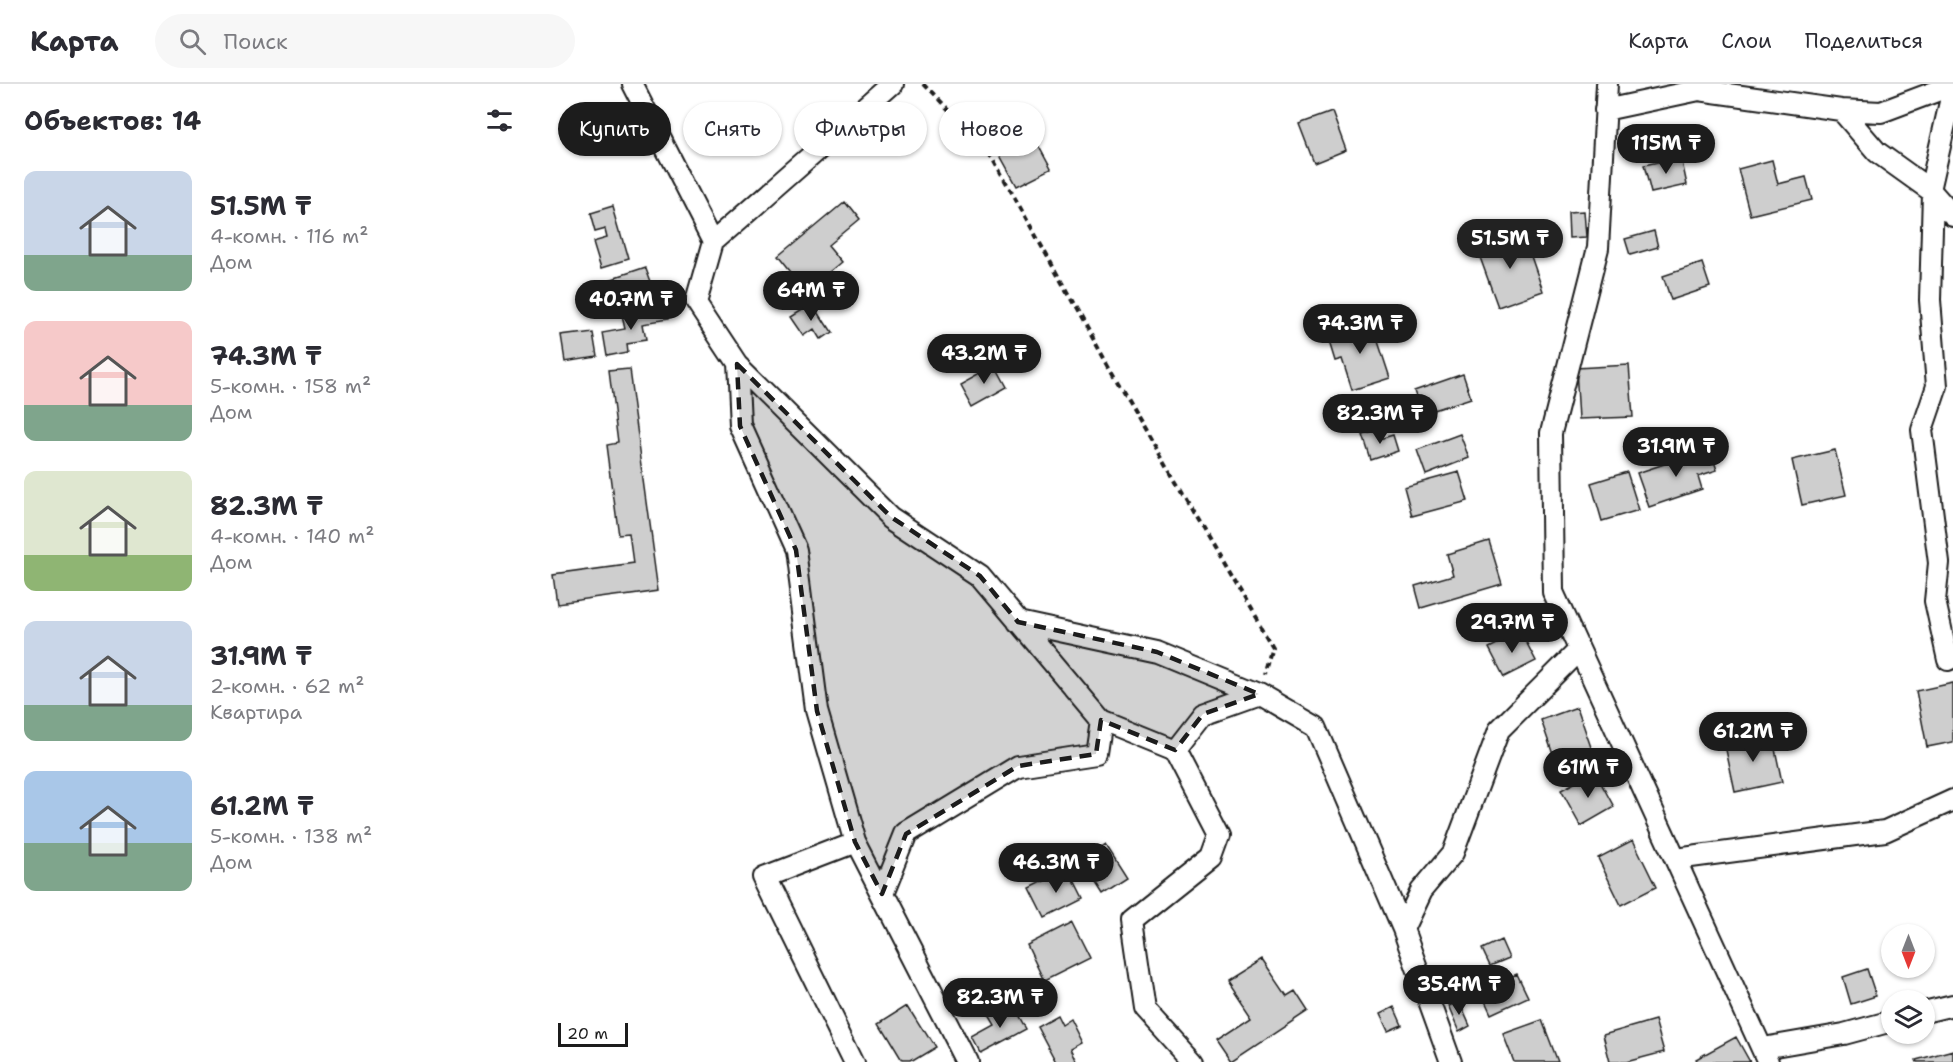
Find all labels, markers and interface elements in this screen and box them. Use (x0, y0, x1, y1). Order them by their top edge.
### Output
search box (155, 14, 575, 68)
text: Карта (30, 22, 119, 60)
icon: search (176, 25, 209, 58)
text: Поиск (224, 27, 288, 56)
text: Карта (1628, 27, 1688, 55)
text: Слои (1721, 27, 1772, 55)
text: Поделиться (1805, 27, 1923, 55)
chip: Купить (558, 102, 671, 156)
chip: Снять (683, 102, 782, 156)
chip: Фильтры (794, 102, 927, 156)
chip: Новое (939, 102, 1045, 156)
text: Объектов: 14 (24, 103, 201, 138)
icon: filters (483, 104, 516, 137)
pin: 115M ₸ (1617, 124, 1715, 175)
text: 115M ₸ (1631, 130, 1701, 156)
text: 51.5M ₸ (210, 188, 311, 223)
icon: home (72, 195, 144, 267)
pin: 51.5M ₸ (1455, 219, 1565, 270)
text: 4-комн. · 116 m² (210, 223, 369, 249)
text: 51.5M ₸ (1471, 225, 1549, 251)
text: Дом (210, 249, 252, 275)
pin: 64M ₸ (769, 271, 853, 322)
text: 64M ₸ (777, 277, 845, 303)
pin: 40.7M ₸ (576, 280, 686, 331)
text: 40.7M ₸ (589, 286, 673, 312)
pin: 74.3M ₸ (1305, 304, 1415, 355)
text: 74.3M ₸ (1317, 310, 1403, 336)
pin: 43.2M ₸ (929, 334, 1039, 385)
text: 74.3M ₸ (210, 338, 322, 373)
text: 43.2M ₸ (941, 340, 1027, 366)
icon: home (72, 345, 144, 417)
text: 5-комн. · 158 m² (210, 373, 371, 399)
pin: 82.3M ₸ (1325, 394, 1435, 445)
text: Дом (210, 399, 252, 425)
text: 82.3M ₸ (1337, 400, 1423, 426)
pin: 31.9M ₸ (1621, 427, 1731, 478)
text: 31.9M ₸ (1637, 433, 1715, 459)
text: 82.3M ₸ (210, 488, 323, 523)
icon: home (72, 495, 144, 567)
text: 4-комн. · 140 m² (210, 523, 374, 549)
text: Дом (210, 549, 252, 575)
pin: 29.7M ₸ (1457, 603, 1567, 654)
text: 29.7M ₸ (1470, 609, 1554, 635)
text: 31.9M ₸ (210, 638, 312, 673)
icon: home (72, 645, 144, 717)
text: 2-комн. · 62 m² (210, 673, 364, 699)
text: Квартира (210, 699, 302, 725)
pin: 61.2M ₸ (1698, 712, 1808, 763)
text: 61.2M ₸ (1713, 718, 1793, 744)
pin: 61M ₸ (1546, 748, 1630, 799)
text: 61M ₸ (1557, 754, 1619, 780)
text: 61.2M ₸ (210, 788, 314, 823)
icon: home (72, 795, 144, 867)
text: 5-комн. · 138 m² (210, 823, 372, 849)
pin: 46.3M ₸ (1001, 843, 1111, 894)
text: Дом (210, 849, 252, 875)
text: 46.3M ₸ (1013, 849, 1099, 875)
north arrow (1881, 924, 1935, 978)
map controls (1881, 924, 1935, 1044)
pin: 35.4M ₸ (1404, 965, 1514, 1016)
text: 35.4M ₸ (1417, 971, 1501, 997)
pin: 82.3M ₸ (945, 978, 1055, 1029)
text: 82.3M ₸ (957, 984, 1043, 1010)
button: layers (1881, 990, 1935, 1044)
scale bar (558, 1020, 628, 1048)
text: 20 m (567, 1023, 608, 1044)

